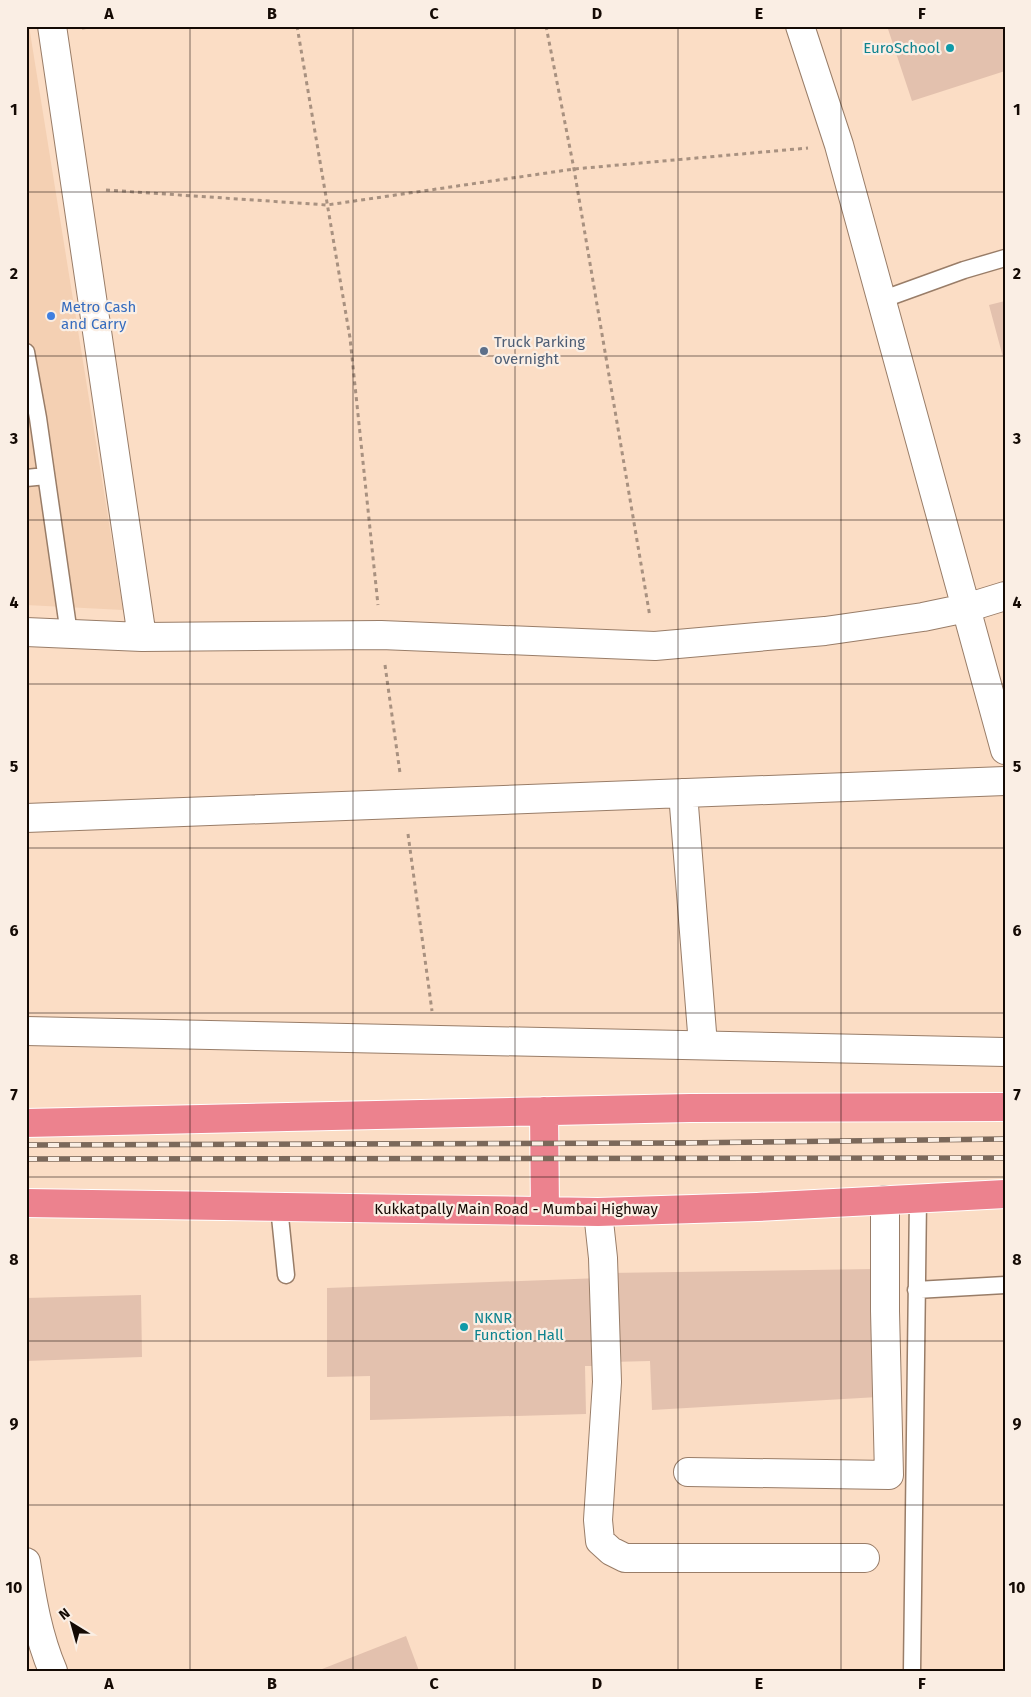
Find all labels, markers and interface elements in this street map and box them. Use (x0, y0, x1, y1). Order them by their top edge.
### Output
text: A (103, 4, 114, 23)
text: B (267, 4, 277, 23)
text: C (429, 4, 439, 23)
text: D (592, 4, 602, 23)
text: E (755, 4, 763, 23)
text: F (918, 4, 926, 23)
place label: EuroSchool (863, 39, 941, 57)
marker: EuroSchool (944, 42, 956, 54)
text: 1 (10, 100, 18, 119)
text: 1 (1013, 100, 1021, 119)
text: 2 (10, 264, 18, 283)
text: 2 (1013, 264, 1021, 283)
place label: Metro Cash and Carry (61, 298, 136, 333)
marker: Metro Cash and Carry (45, 310, 57, 322)
place label: Truck Parking overnight (494, 333, 585, 368)
marker: Truck Parking overnight (478, 345, 490, 357)
text: 3 (9, 429, 18, 448)
text: 3 (1012, 429, 1021, 448)
text: 4 (9, 593, 19, 612)
text: 4 (1012, 593, 1022, 612)
text: 5 (10, 757, 19, 776)
text: 5 (1013, 757, 1022, 776)
text: 6 (9, 921, 19, 940)
text: 6 (1012, 921, 1022, 940)
text: 7 (10, 1085, 18, 1104)
text: 7 (1013, 1085, 1021, 1104)
street label: Kukkatpally Main Road - Mumbai Highway (374, 1200, 658, 1218)
text: 8 (9, 1250, 19, 1269)
text: 8 (1012, 1250, 1022, 1269)
place label: NKNR Function Hall (474, 1309, 564, 1344)
marker: NKNR Function Hall (458, 1321, 470, 1333)
text: 9 (10, 1414, 19, 1433)
text: 9 (1013, 1414, 1022, 1433)
text: 10 (6, 1578, 22, 1597)
text: 10 (1009, 1578, 1025, 1597)
north arrow (48, 1600, 98, 1650)
text: N (56, 1604, 73, 1624)
text: A (103, 1674, 114, 1693)
text: B (267, 1674, 277, 1693)
text: C (429, 1674, 439, 1693)
text: D (592, 1674, 602, 1693)
text: E (755, 1674, 763, 1693)
text: F (918, 1674, 926, 1693)

